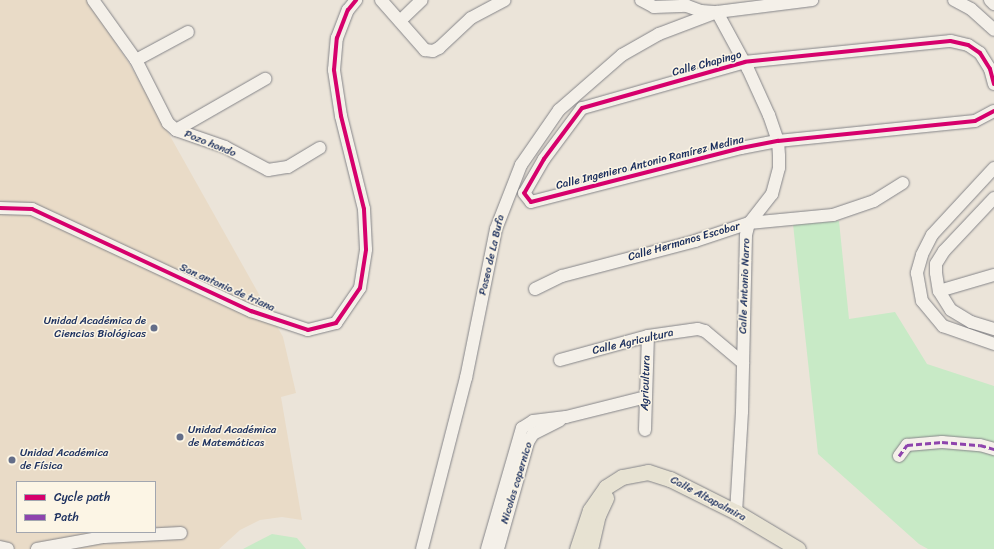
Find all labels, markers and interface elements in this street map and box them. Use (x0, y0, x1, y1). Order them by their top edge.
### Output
street label: Calle Chapingo (671, 48, 743, 80)
street label: Pozo hondo (182, 128, 238, 160)
street label: Calle Ingeniero Antonio Ramírez Medina (554, 133, 746, 193)
street label: Paseo de La Bufa (476, 213, 508, 297)
street label: Calle Hermanos Escobar (626, 220, 742, 264)
street label: Calle Antonio Narro (737, 238, 753, 334)
street label: San antonio de triana (177, 261, 277, 315)
place label: Unidad Académica de Ciencias Biológicas (43, 315, 146, 341)
marker: Unidad Académica de Ciencias Biológicas (149, 323, 159, 333)
street label: Calle Agricultura (591, 326, 675, 358)
street label: Agricultura (638, 355, 654, 411)
place label: Unidad Académica de Matemáticas (188, 424, 276, 450)
marker: Unidad Académica de Matemáticas (175, 432, 185, 442)
street label: Nicolas copernico (498, 440, 536, 526)
place label: Unidad Académica de Física (20, 447, 108, 473)
marker: Unidad Académica de Física (7, 455, 17, 465)
street label: Calle Altapalmira (668, 473, 748, 525)
legend (16, 481, 156, 533)
text: Cycle path (54, 486, 110, 508)
text: Path (54, 506, 79, 528)

